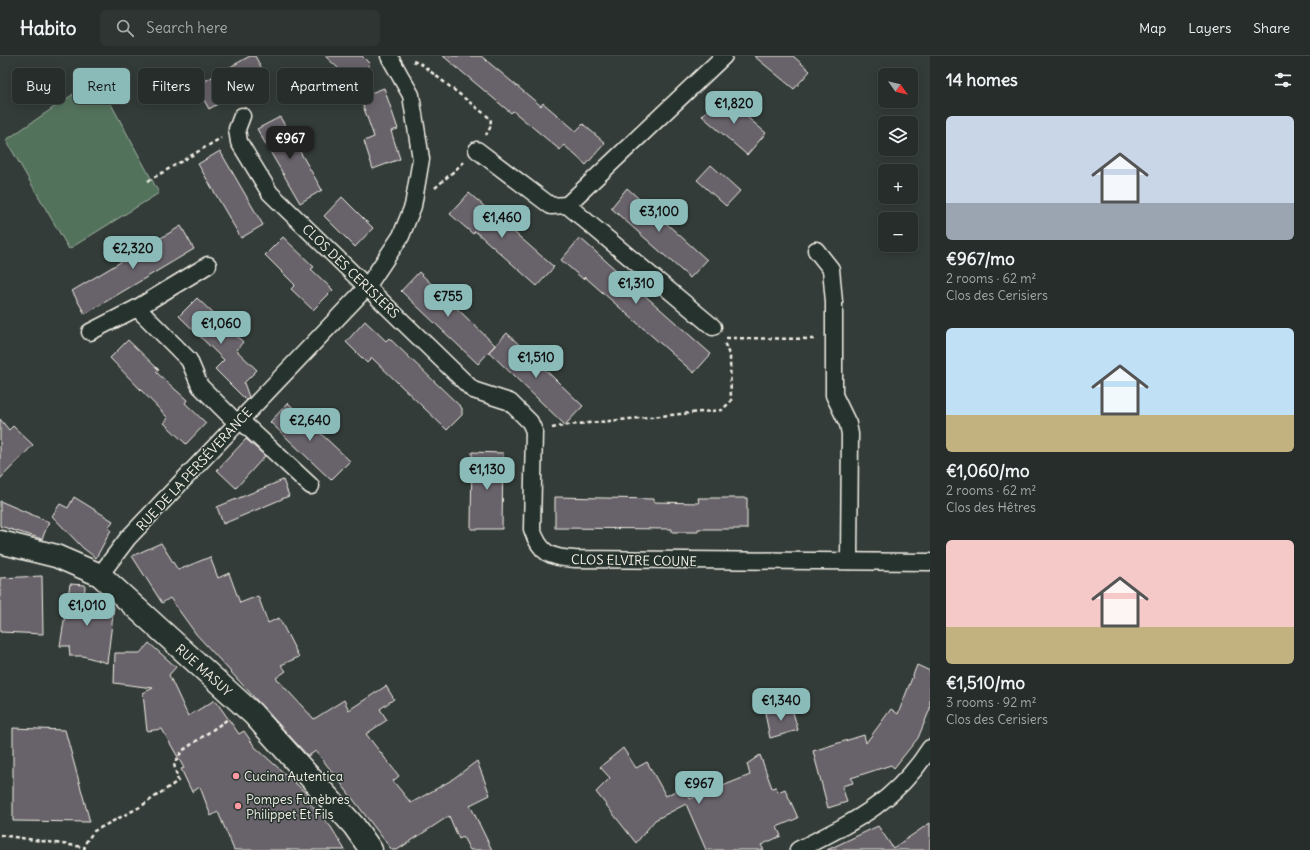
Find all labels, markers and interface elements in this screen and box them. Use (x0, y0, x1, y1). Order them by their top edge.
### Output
search box (100, 10, 380, 46)
text: Habito (20, 16, 76, 40)
icon: search (114, 17, 136, 39)
text: Search here (146, 18, 228, 37)
text: Map (1139, 19, 1166, 37)
text: Layers (1188, 19, 1231, 37)
text: Share (1253, 19, 1290, 37)
chip: Buy (12, 68, 65, 104)
chip: Rent (73, 68, 130, 104)
chip: Filters (138, 68, 204, 104)
chip: New (212, 68, 269, 104)
chip: Apartment (277, 68, 373, 104)
north arrow (878, 68, 918, 108)
map controls (878, 68, 918, 252)
text: 14 homes (946, 69, 1018, 91)
icon: filters (1272, 69, 1294, 91)
pin: €1,820 (701, 91, 767, 125)
text: €1,820 (714, 95, 754, 112)
button: layers (878, 116, 918, 156)
pin: €967 (266, 126, 314, 160)
text: €967 (275, 130, 305, 147)
icon: home (1084, 142, 1156, 214)
button: + (878, 164, 918, 204)
pin: €3,100 (626, 199, 692, 233)
text: €3,100 (639, 203, 679, 220)
pin: €1,460 (469, 205, 535, 239)
text: €1,460 (482, 209, 522, 226)
button: − (878, 212, 918, 252)
street label: CLOS DES CERISIERS (298, 221, 403, 322)
pin: €2,320 (100, 236, 166, 270)
text: €2,320 (112, 240, 154, 257)
text: €967/mo (946, 248, 1015, 270)
text: 2 rooms · 62 m² (946, 270, 1036, 287)
pin: €1,310 (603, 271, 669, 305)
text: €1,310 (617, 275, 655, 292)
pin: €755 (424, 284, 472, 318)
text: Clos des Cerisiers (946, 287, 1048, 304)
text: €755 (433, 288, 463, 305)
pin: €1,060 (188, 311, 254, 345)
text: €1,060 (201, 315, 241, 332)
pin: €1,510 (503, 345, 569, 379)
text: €1,510 (517, 349, 555, 366)
icon: home (1084, 354, 1156, 426)
street label: RUE DE LA PERSÉVERANCE (132, 403, 256, 535)
pin: €2,640 (277, 408, 343, 442)
text: €2,640 (289, 412, 331, 429)
pin: €1,130 (454, 457, 520, 491)
text: €1,060/mo (946, 460, 1029, 482)
text: €1,130 (469, 461, 505, 478)
text: 2 rooms · 62 m² (946, 482, 1036, 499)
text: Clos des Hêtres (946, 499, 1036, 516)
street label: CLOS ELVIRE COUNE (571, 551, 697, 570)
icon: home (1084, 566, 1156, 638)
pin: €1,010 (54, 593, 120, 627)
text: €1,010 (68, 597, 106, 614)
street label: RUE MASUY (172, 641, 235, 700)
text: €1,510/mo (946, 672, 1025, 694)
pin: €1,340 (748, 688, 814, 722)
text: €1,340 (761, 692, 801, 709)
text: 3 rooms · 92 m² (946, 694, 1037, 711)
text: Clos des Cerisiers (946, 711, 1048, 728)
place label: Cucina Autentica (244, 768, 343, 785)
marker: Cucina Autentica (231, 771, 241, 781)
pin: €967 (675, 771, 723, 805)
text: €967 (684, 775, 714, 792)
place label: Pompes Funèbres Philippet Et Fils (246, 791, 350, 823)
marker: Pompes Funèbres Philippet Et Fils (233, 801, 243, 811)

